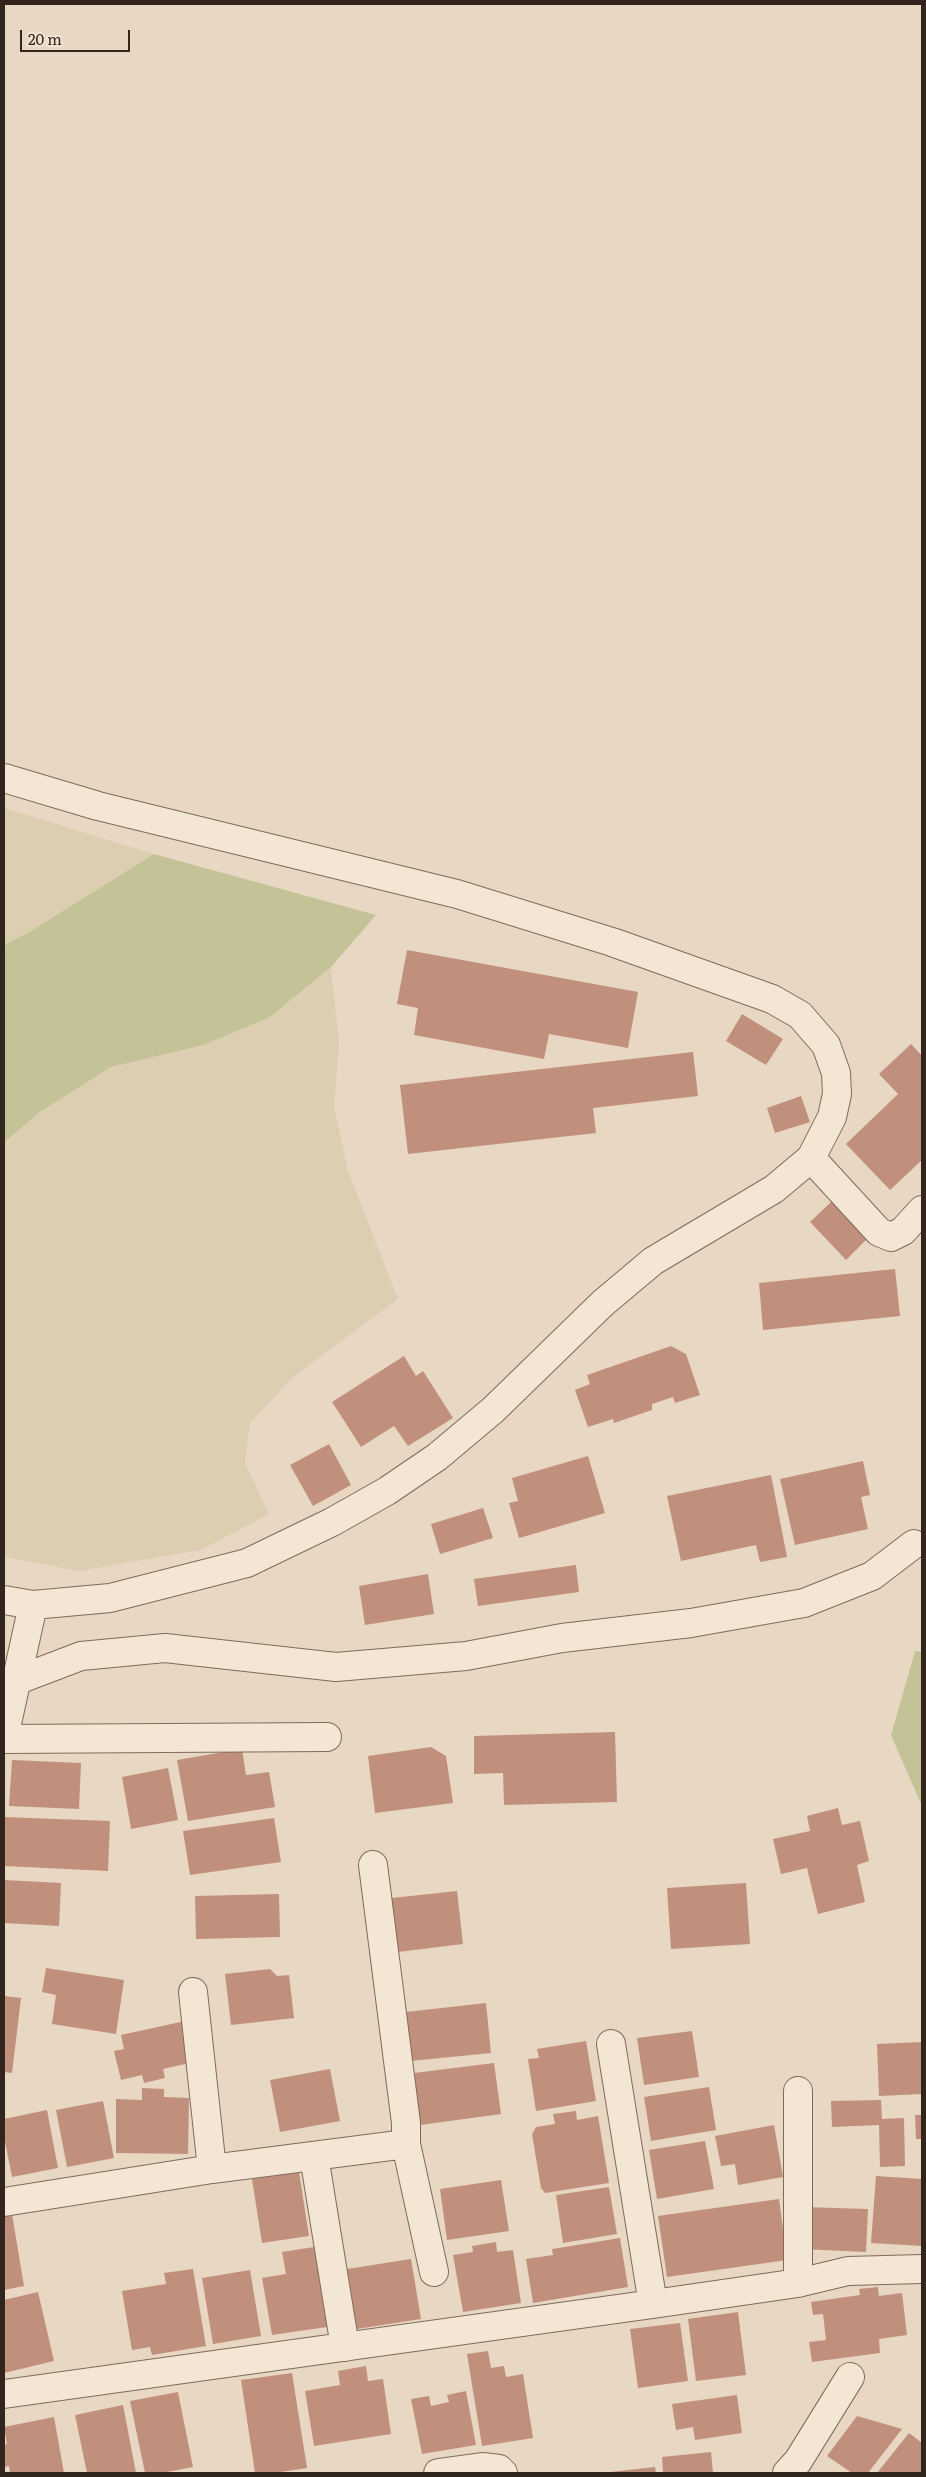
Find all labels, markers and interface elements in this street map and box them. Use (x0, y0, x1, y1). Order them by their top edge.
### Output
scale bar (22, 20, 132, 52)
text: 20 m (28, 27, 62, 50)

